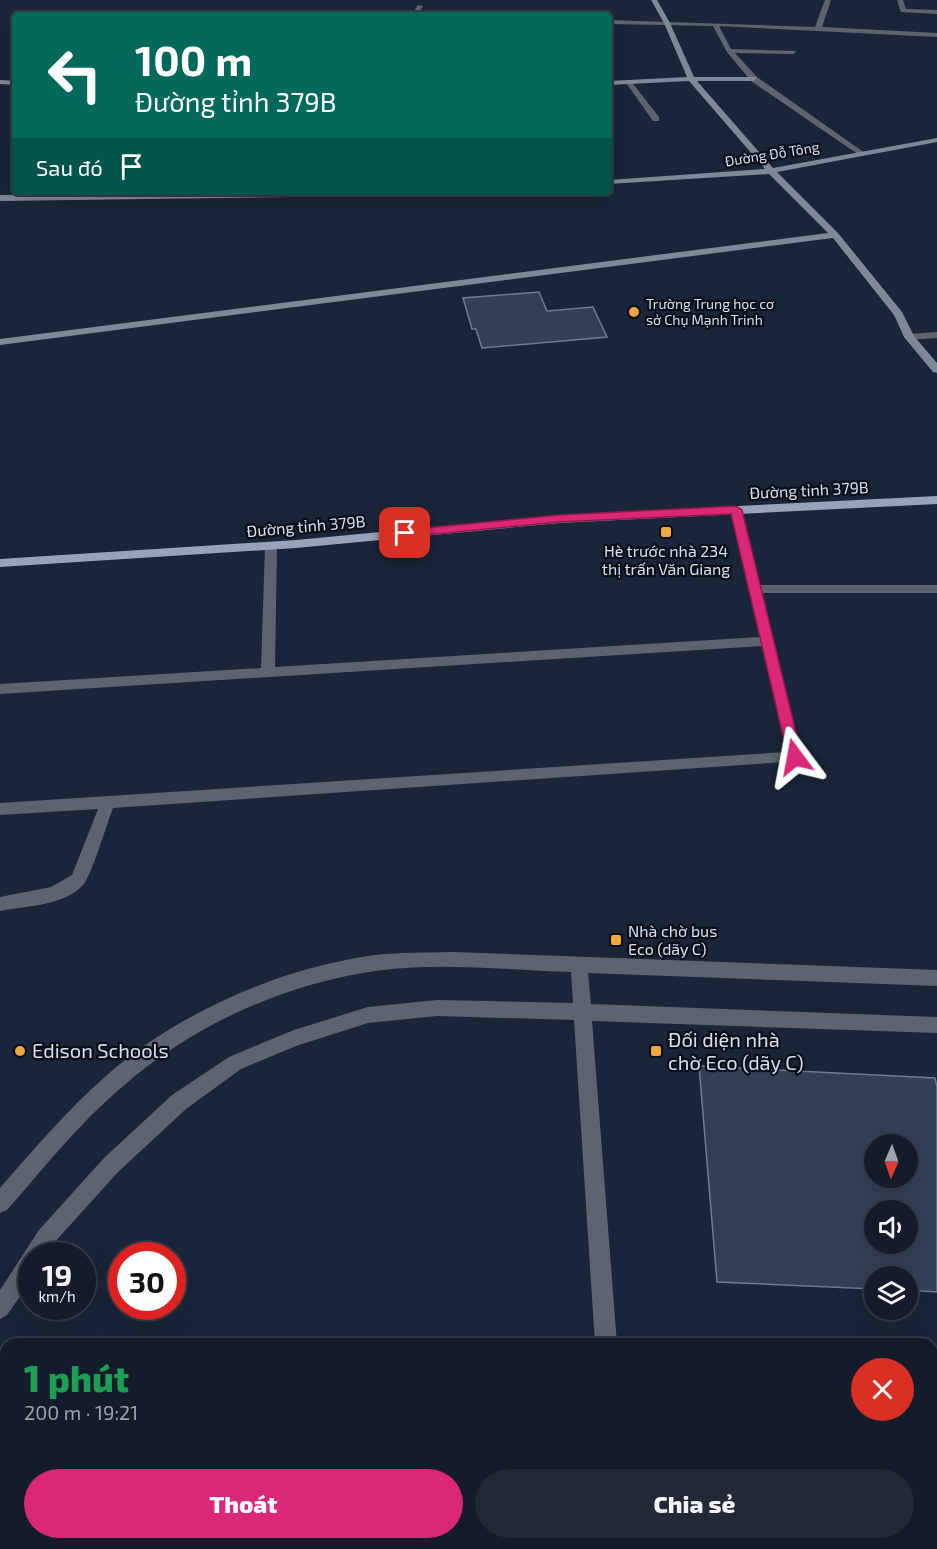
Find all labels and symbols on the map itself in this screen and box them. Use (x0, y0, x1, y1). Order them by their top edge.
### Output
street label: Đường Đỗ Tông (723, 138, 821, 169)
place label: Trường Trung học cơ sở Chụ Mạnh Trinh (646, 295, 775, 328)
marker: Trường Trung học cơ sở Chụ Mạnh Trinh (627, 305, 641, 319)
street label: Đường tỉnh 379B (749, 477, 869, 502)
pin (379, 507, 430, 558)
street label: Đường tỉnh 379B (246, 511, 366, 540)
marker: Hè trước nhà 234 thị trấn Văn Giang (659, 525, 673, 539)
place label: Hè trước nhà 234 thị trấn Văn Giang (602, 541, 730, 578)
position arrow (763, 725, 827, 789)
place label: Nhà chờ bus Eco (dãy C) (628, 921, 717, 958)
marker: Nhà chờ bus Eco (dãy C) (609, 933, 623, 947)
place label: Đối diện nhà chờ Eco (dãy C) (668, 1027, 804, 1074)
place label: Edison Schools (32, 1038, 169, 1062)
marker: Edison Schools (13, 1044, 27, 1058)
marker: Đối diện nhà chờ Eco (dãy C) (649, 1044, 663, 1058)
north arrow (864, 1134, 918, 1188)
speed limit sign: 30 (108, 1242, 186, 1320)

